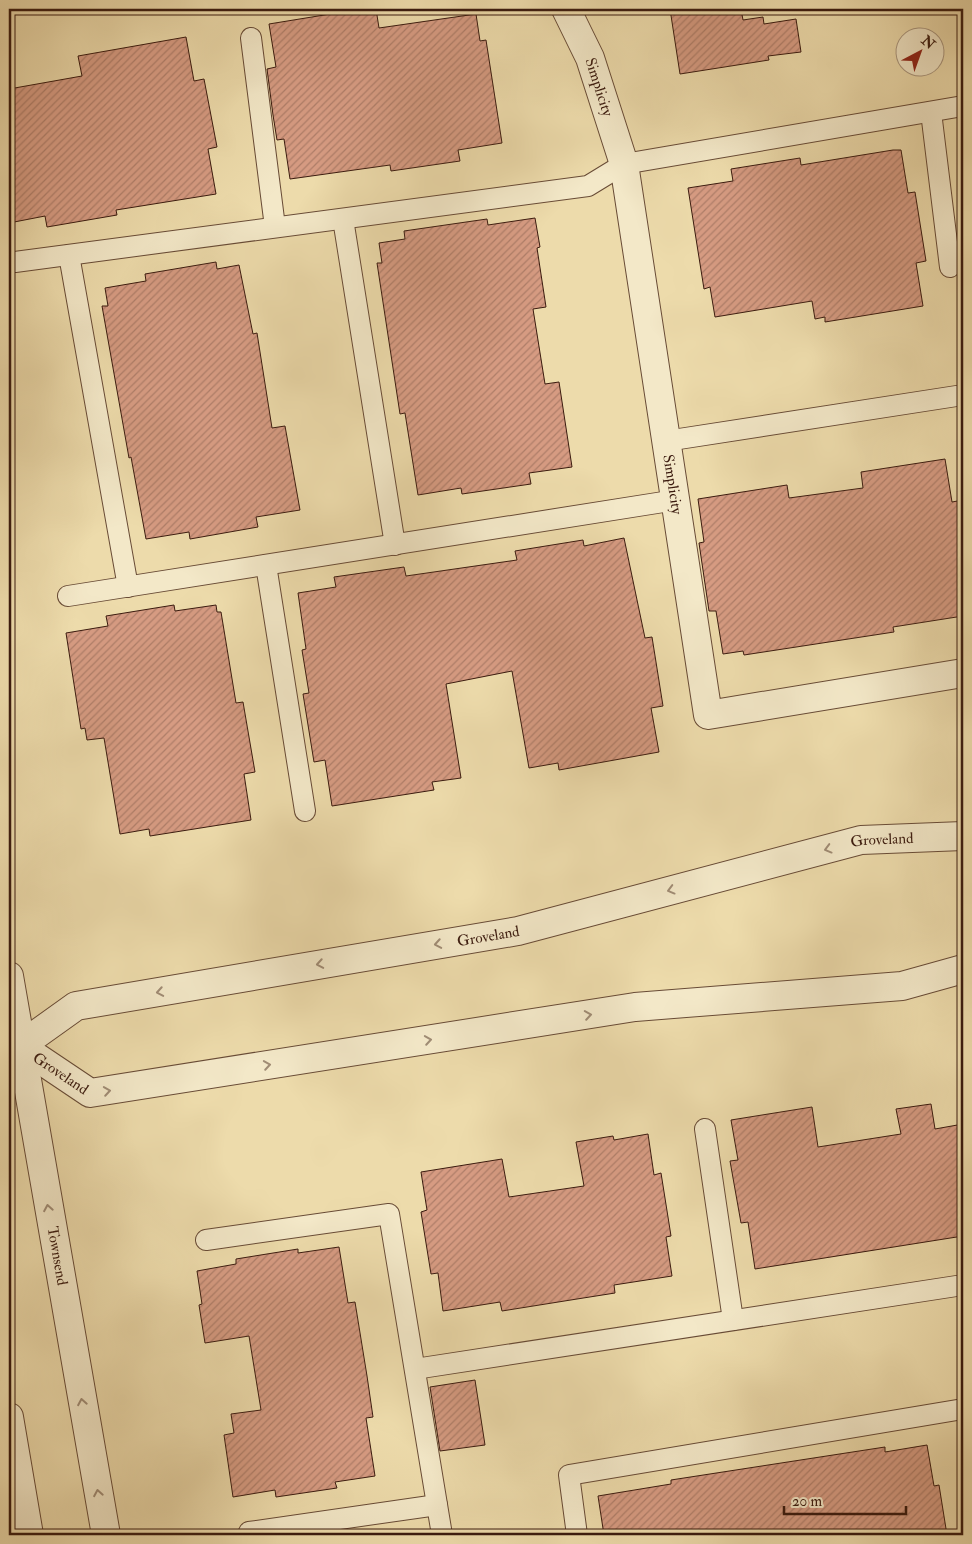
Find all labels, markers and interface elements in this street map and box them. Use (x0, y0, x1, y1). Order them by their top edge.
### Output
north arrow (894, 28, 944, 78)
text: N (917, 31, 939, 53)
street label: Simplicity (581, 55, 617, 119)
street label: Simplicity (658, 453, 686, 516)
street label: Groveland (848, 829, 914, 852)
one-way arrow (824, 843, 833, 854)
one-way arrow (668, 885, 676, 895)
street label: Groveland (456, 922, 522, 951)
one-way arrow (434, 939, 443, 949)
one-way arrow (316, 959, 325, 969)
one-way arrow (156, 986, 164, 996)
one-way arrow (584, 1010, 592, 1020)
one-way arrow (424, 1035, 432, 1046)
street label: Groveland (29, 1048, 92, 1100)
one-way arrow (263, 1061, 271, 1071)
one-way arrow (102, 1086, 111, 1096)
one-way arrow (44, 1203, 54, 1212)
street label: Townsend (43, 1225, 72, 1288)
one-way arrow (78, 1398, 88, 1407)
scale bar (784, 1484, 907, 1516)
one-way arrow (94, 1488, 104, 1497)
text: 20 m (792, 1492, 822, 1511)

